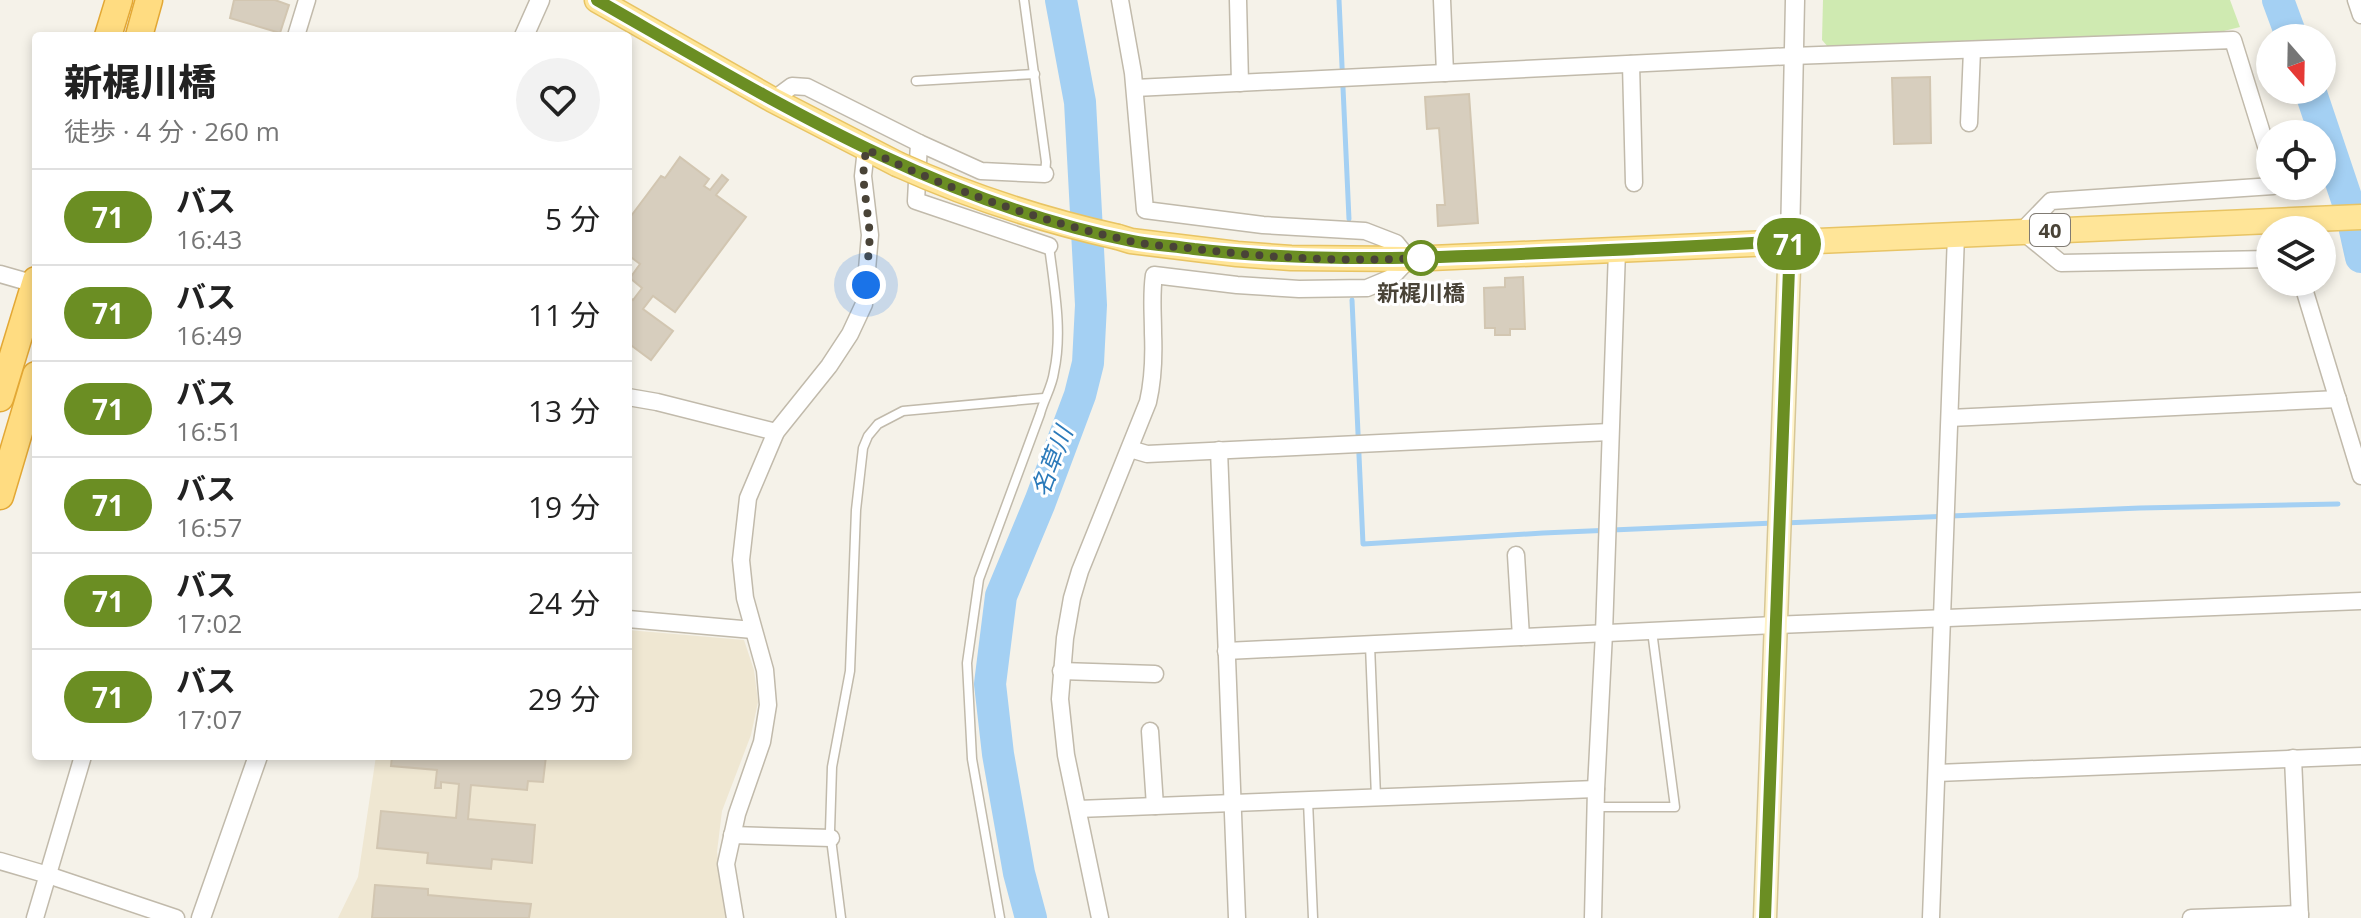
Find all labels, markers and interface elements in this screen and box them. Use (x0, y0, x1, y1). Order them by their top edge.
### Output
north arrow (2256, 24, 2336, 104)
map controls (2256, 24, 2336, 296)
text: 新梶川橋 (64, 55, 216, 107)
button: heart (516, 58, 600, 142)
text: 徒歩 · 4 分 · 260 m (64, 113, 280, 149)
button: locate (2256, 120, 2336, 200)
text: バス (176, 180, 236, 221)
text: 71 (92, 198, 124, 236)
text: 5 分 (545, 198, 600, 239)
road number: 40 (2030, 214, 2070, 246)
button: layers (2256, 216, 2336, 296)
line badge: 71 (1753, 218, 1825, 270)
text: 16:43 (176, 221, 242, 257)
text: 71 (1773, 225, 1805, 263)
marker: 新梶川橋 (1404, 241, 1438, 275)
your location (846, 265, 886, 305)
text: バス (176, 276, 236, 317)
place label: 新梶川橋 (1377, 277, 1465, 307)
text: 71 (92, 294, 124, 332)
text: 11 分 (528, 294, 600, 335)
text: 16:49 (176, 317, 242, 353)
text: バス (176, 372, 236, 413)
text: 71 (92, 390, 124, 428)
text: 13 分 (528, 390, 600, 431)
text: 16:51 (176, 413, 242, 449)
water label: 名草川 (1023, 419, 1080, 501)
text: バス (176, 468, 236, 509)
text: 71 (92, 486, 124, 524)
text: 19 分 (528, 486, 600, 527)
text: 16:57 (176, 509, 242, 545)
text: バス (176, 564, 236, 605)
text: 71 (92, 582, 124, 620)
text: 24 分 (528, 582, 600, 623)
text: 17:02 (176, 605, 242, 641)
text: バス (176, 660, 236, 701)
text: 71 (92, 678, 124, 716)
text: 29 分 (528, 678, 600, 719)
text: 17:07 (176, 701, 242, 737)

